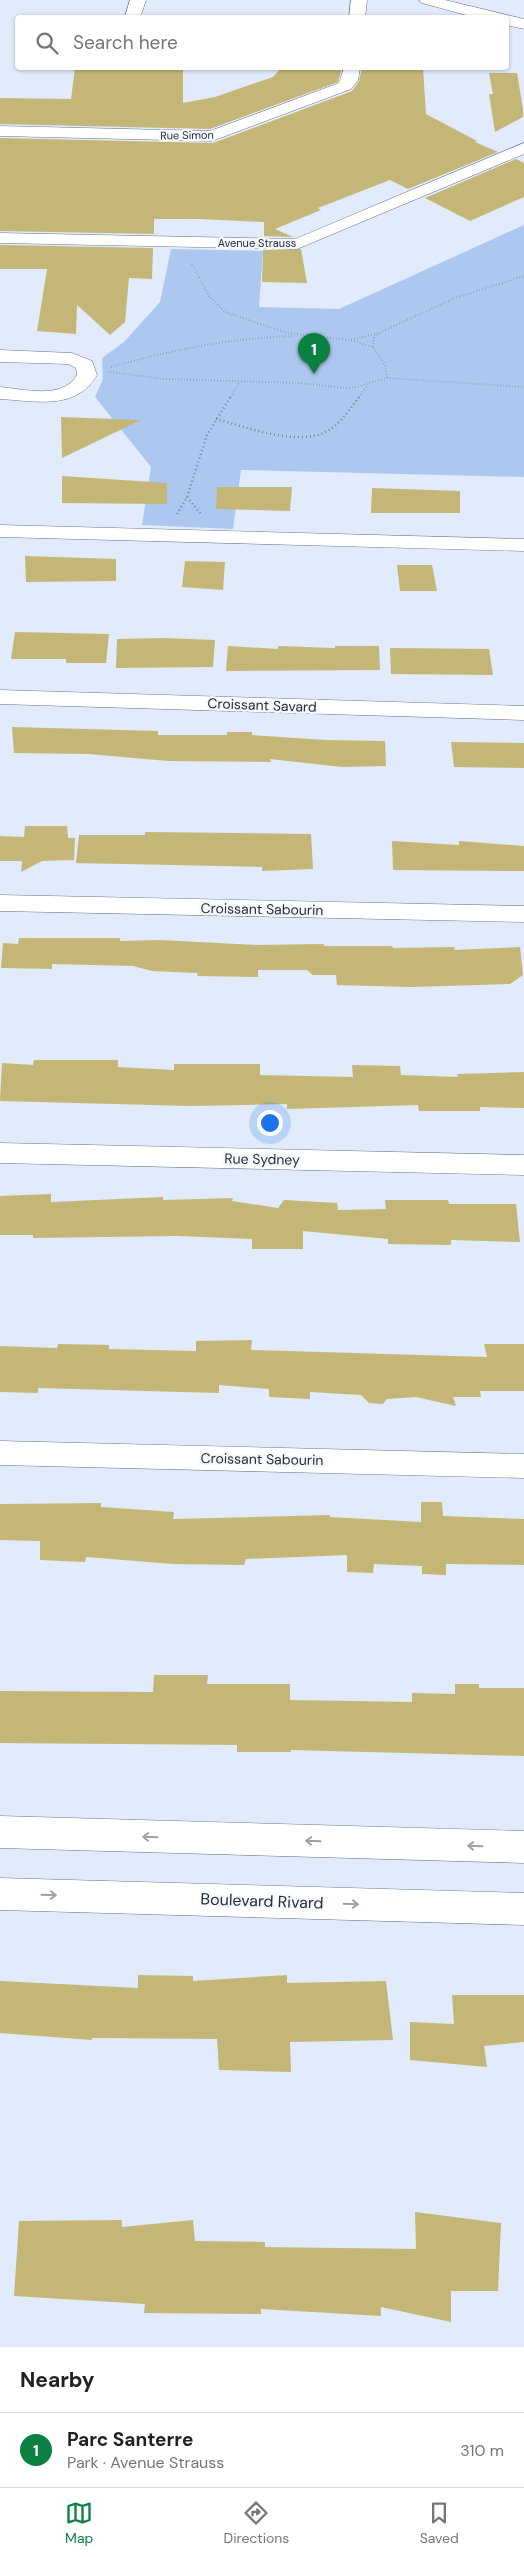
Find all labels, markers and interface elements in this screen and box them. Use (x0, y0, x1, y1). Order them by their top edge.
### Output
search box (15, 15, 509, 70)
icon: search (33, 29, 61, 57)
text: Search here (73, 30, 178, 55)
street label: Rue Simon (160, 128, 214, 142)
street label: Avenue Strauss (218, 236, 296, 250)
pin: 1 (298, 333, 330, 374)
street label: Croissant Savard (207, 694, 317, 716)
street label: Croissant Sabourin (200, 899, 324, 919)
your location (257, 1110, 283, 1136)
street label: Rue Sydney (224, 1149, 300, 1169)
street label: Croissant Sabourin (200, 1449, 324, 1469)
one-way arrow (143, 1832, 159, 1842)
one-way arrow (305, 1837, 321, 1846)
one-way arrow (468, 1841, 484, 1851)
street label: Boulevard Rivard (200, 1888, 324, 1914)
one-way arrow (40, 1890, 56, 1900)
one-way arrow (342, 1899, 359, 1909)
text: Nearby (20, 2366, 94, 2394)
text: Parc Santerre (67, 2427, 193, 2452)
text: 1 (33, 2440, 39, 2461)
text: 310 m (460, 2440, 504, 2461)
text: Park · Avenue Strauss (67, 2452, 224, 2473)
tab: Map (65, 2499, 93, 2547)
tab: Directions (224, 2499, 289, 2547)
tab: Saved (420, 2499, 459, 2547)

